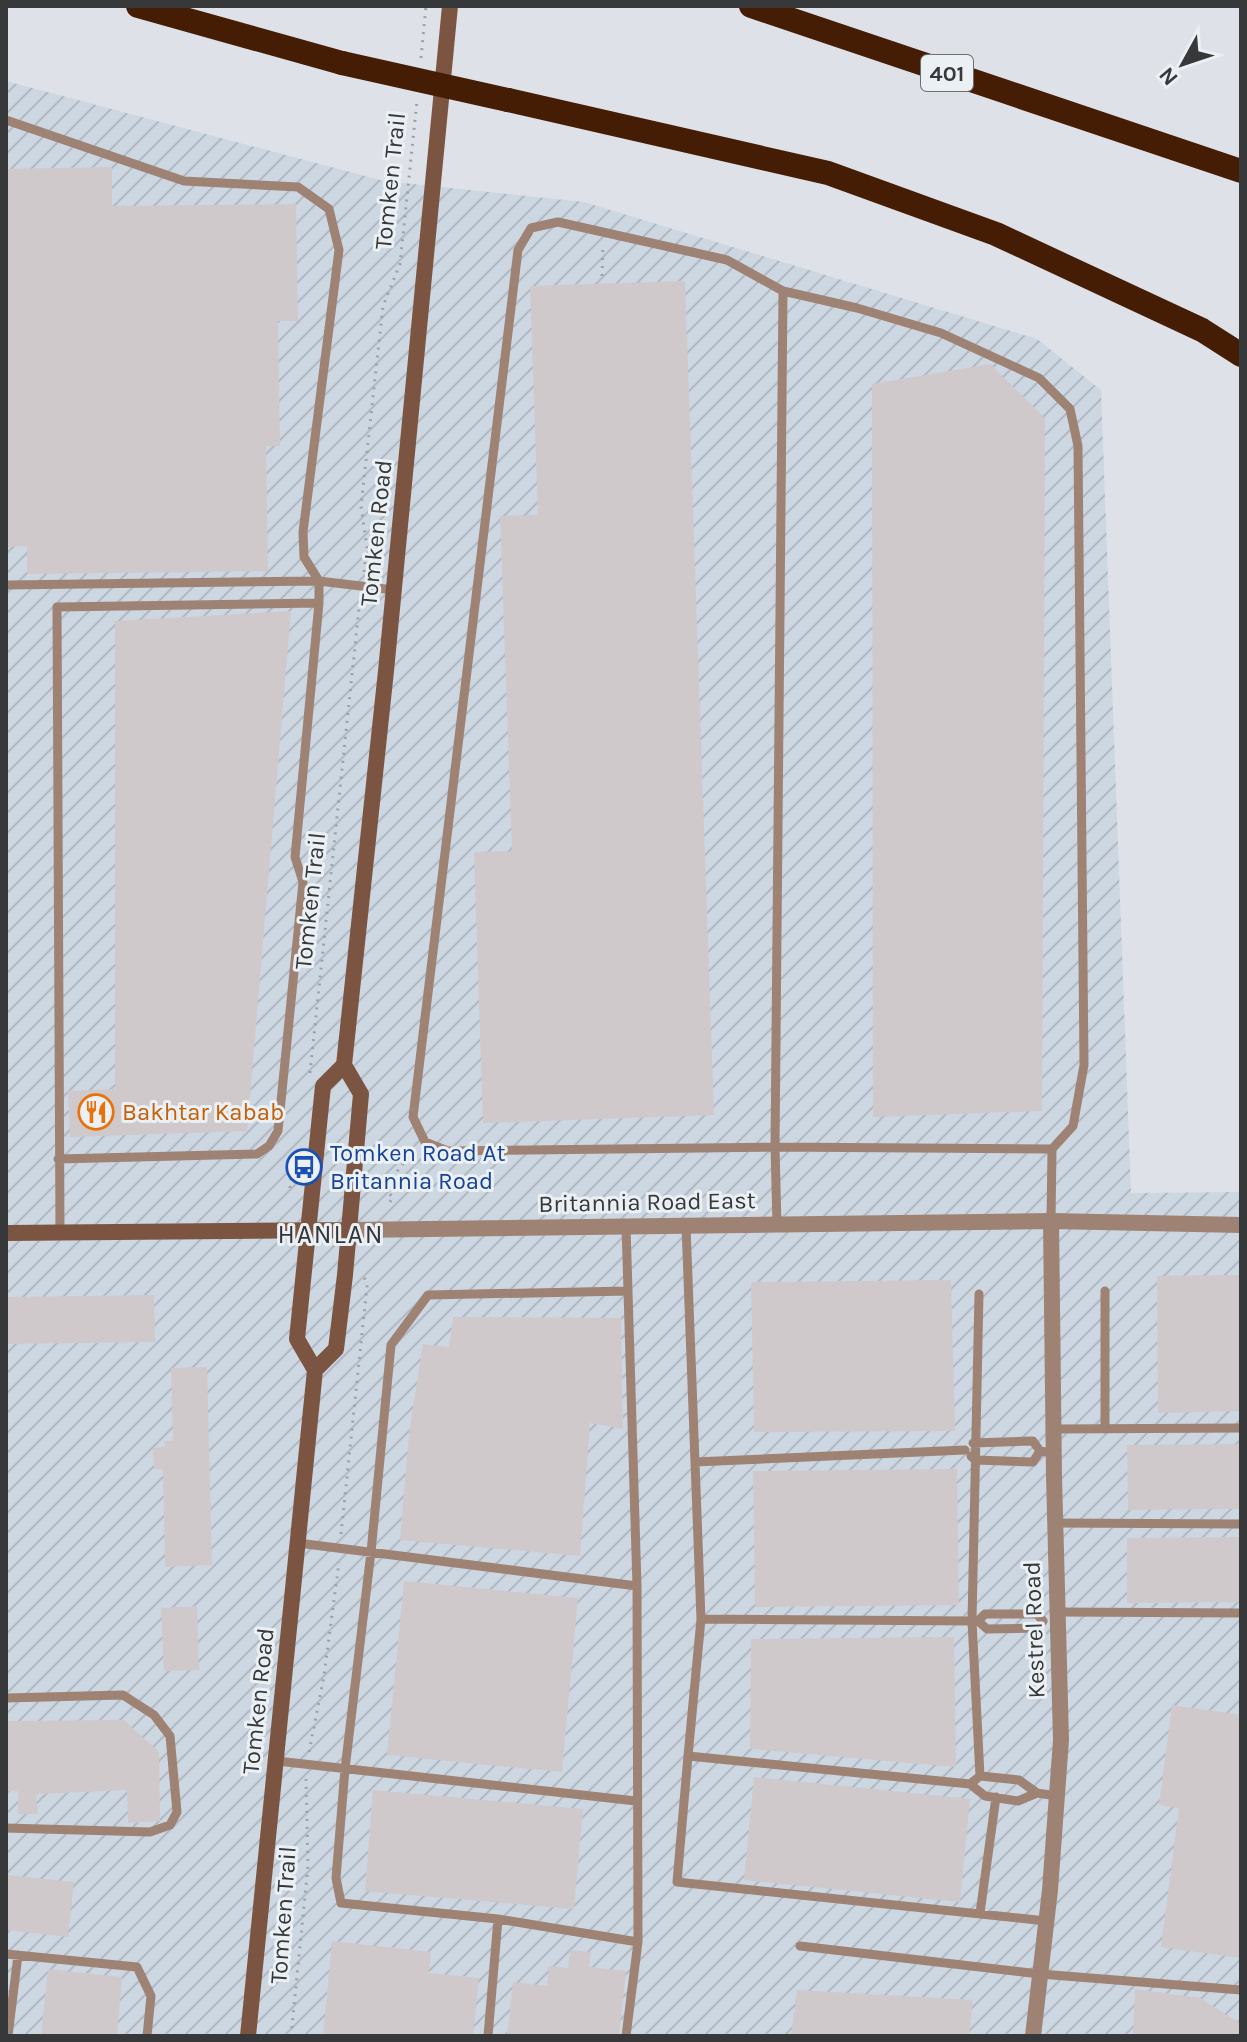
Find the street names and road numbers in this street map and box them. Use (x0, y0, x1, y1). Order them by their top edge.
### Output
road number: 401 (921, 55, 973, 91)
street label: Tomken Trail (369, 111, 411, 251)
street label: Tomken Road (354, 458, 398, 608)
street label: Tomken Trail (289, 831, 331, 971)
street label: Britannia Road East (538, 1186, 756, 1218)
street label: Kestrel Road (1018, 1561, 1050, 1699)
street label: Tomken Road (236, 1626, 280, 1776)
street label: Tomken Trail (264, 1845, 302, 1985)

